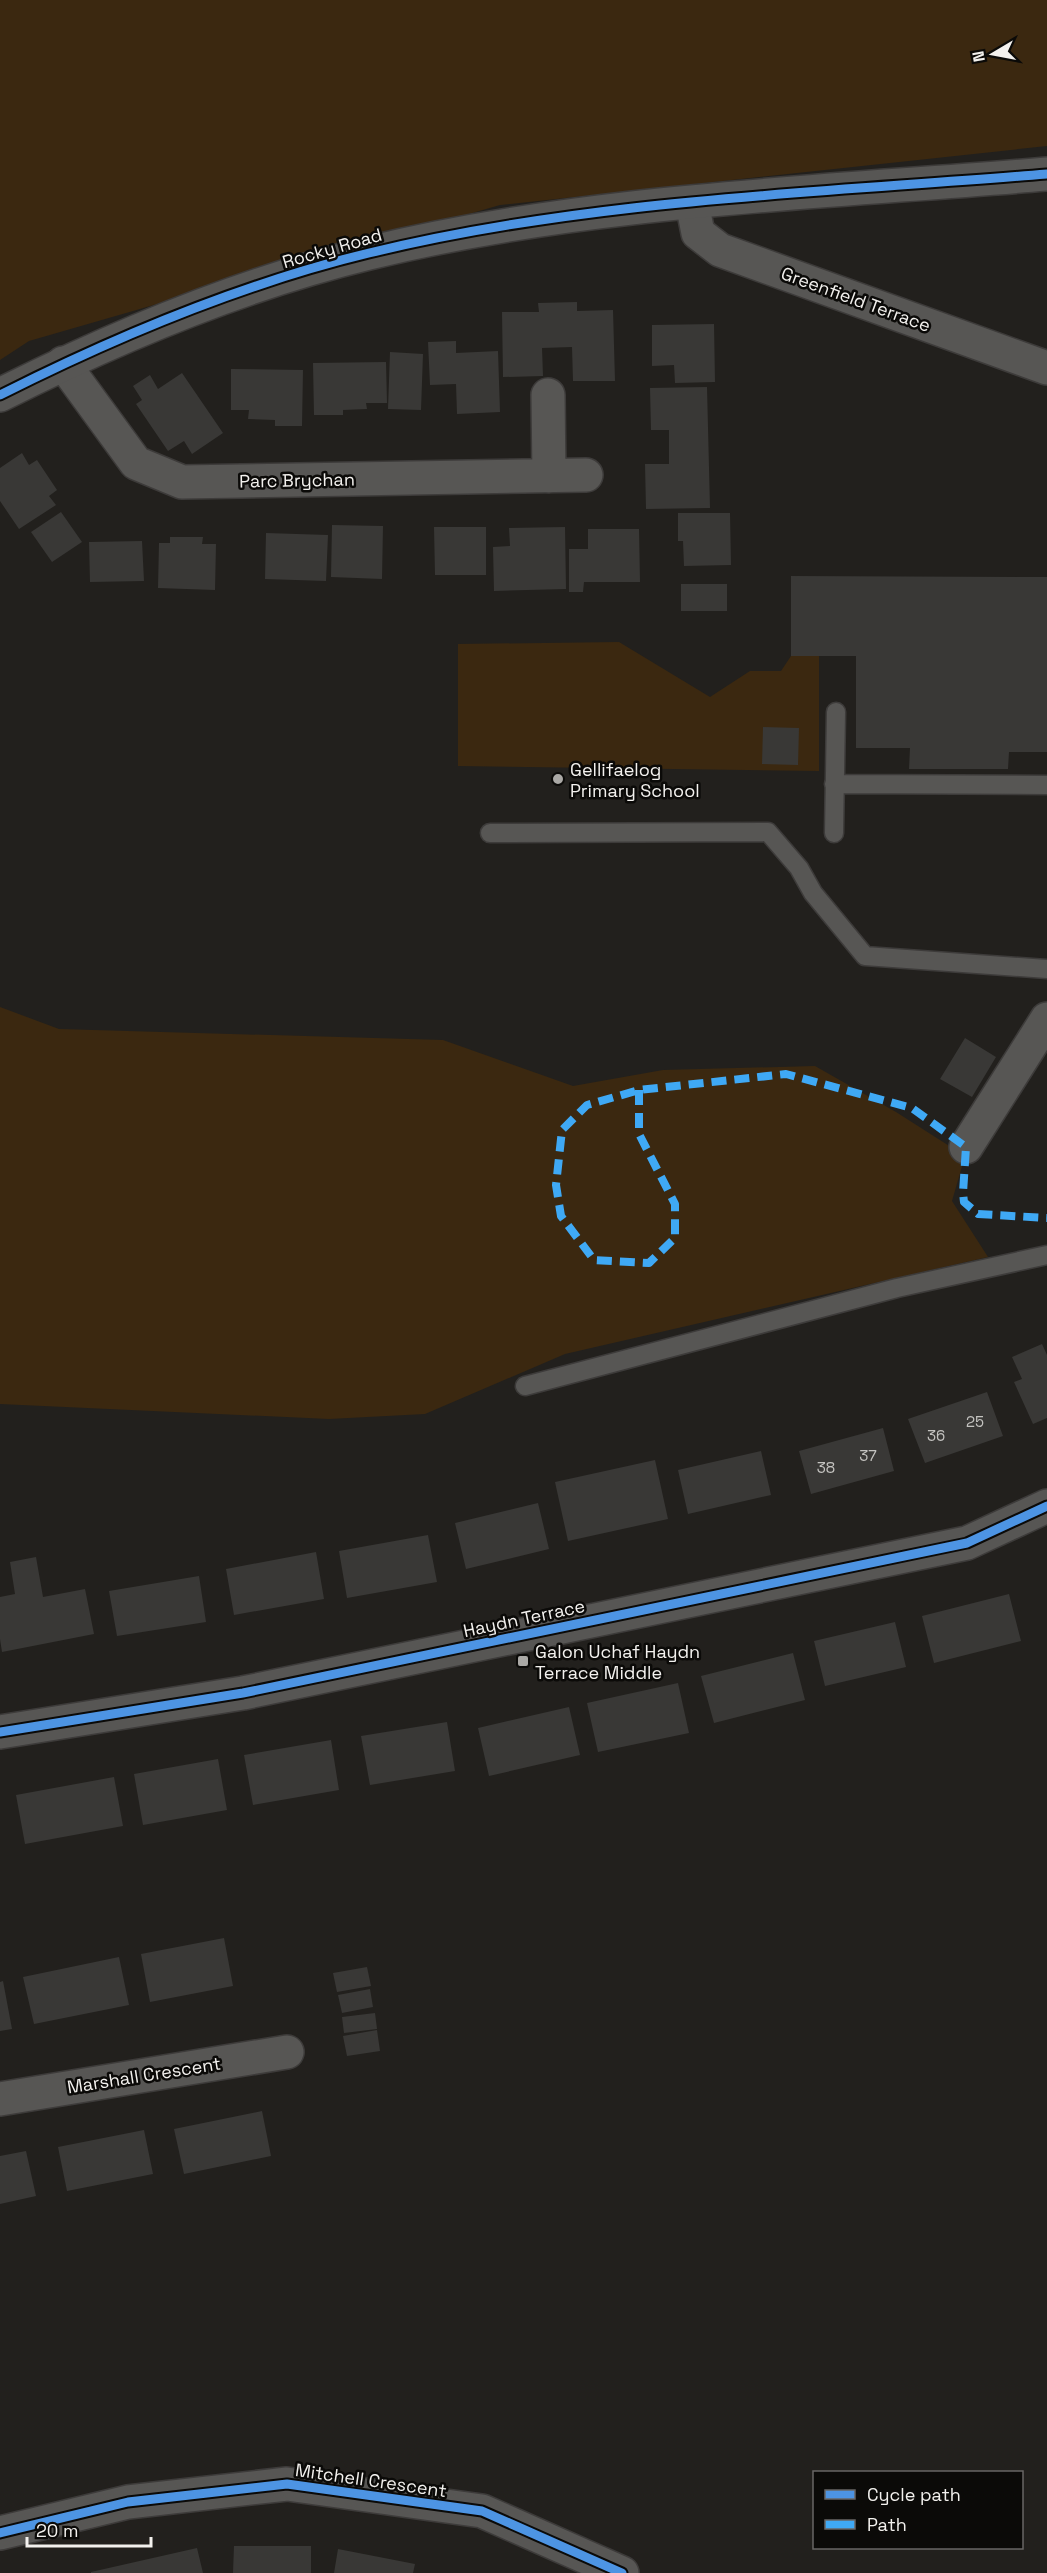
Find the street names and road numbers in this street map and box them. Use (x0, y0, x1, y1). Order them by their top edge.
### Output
street label: Rocky Road (279, 223, 385, 273)
street label: Greenfield Terrace (778, 261, 934, 337)
street label: Parc Brychan (239, 467, 355, 493)
street label: Haydn Terrace (461, 1594, 587, 1642)
street label: Marshall Crescent (65, 2051, 223, 2099)
street label: Mitchell Crescent (294, 2458, 448, 2502)

